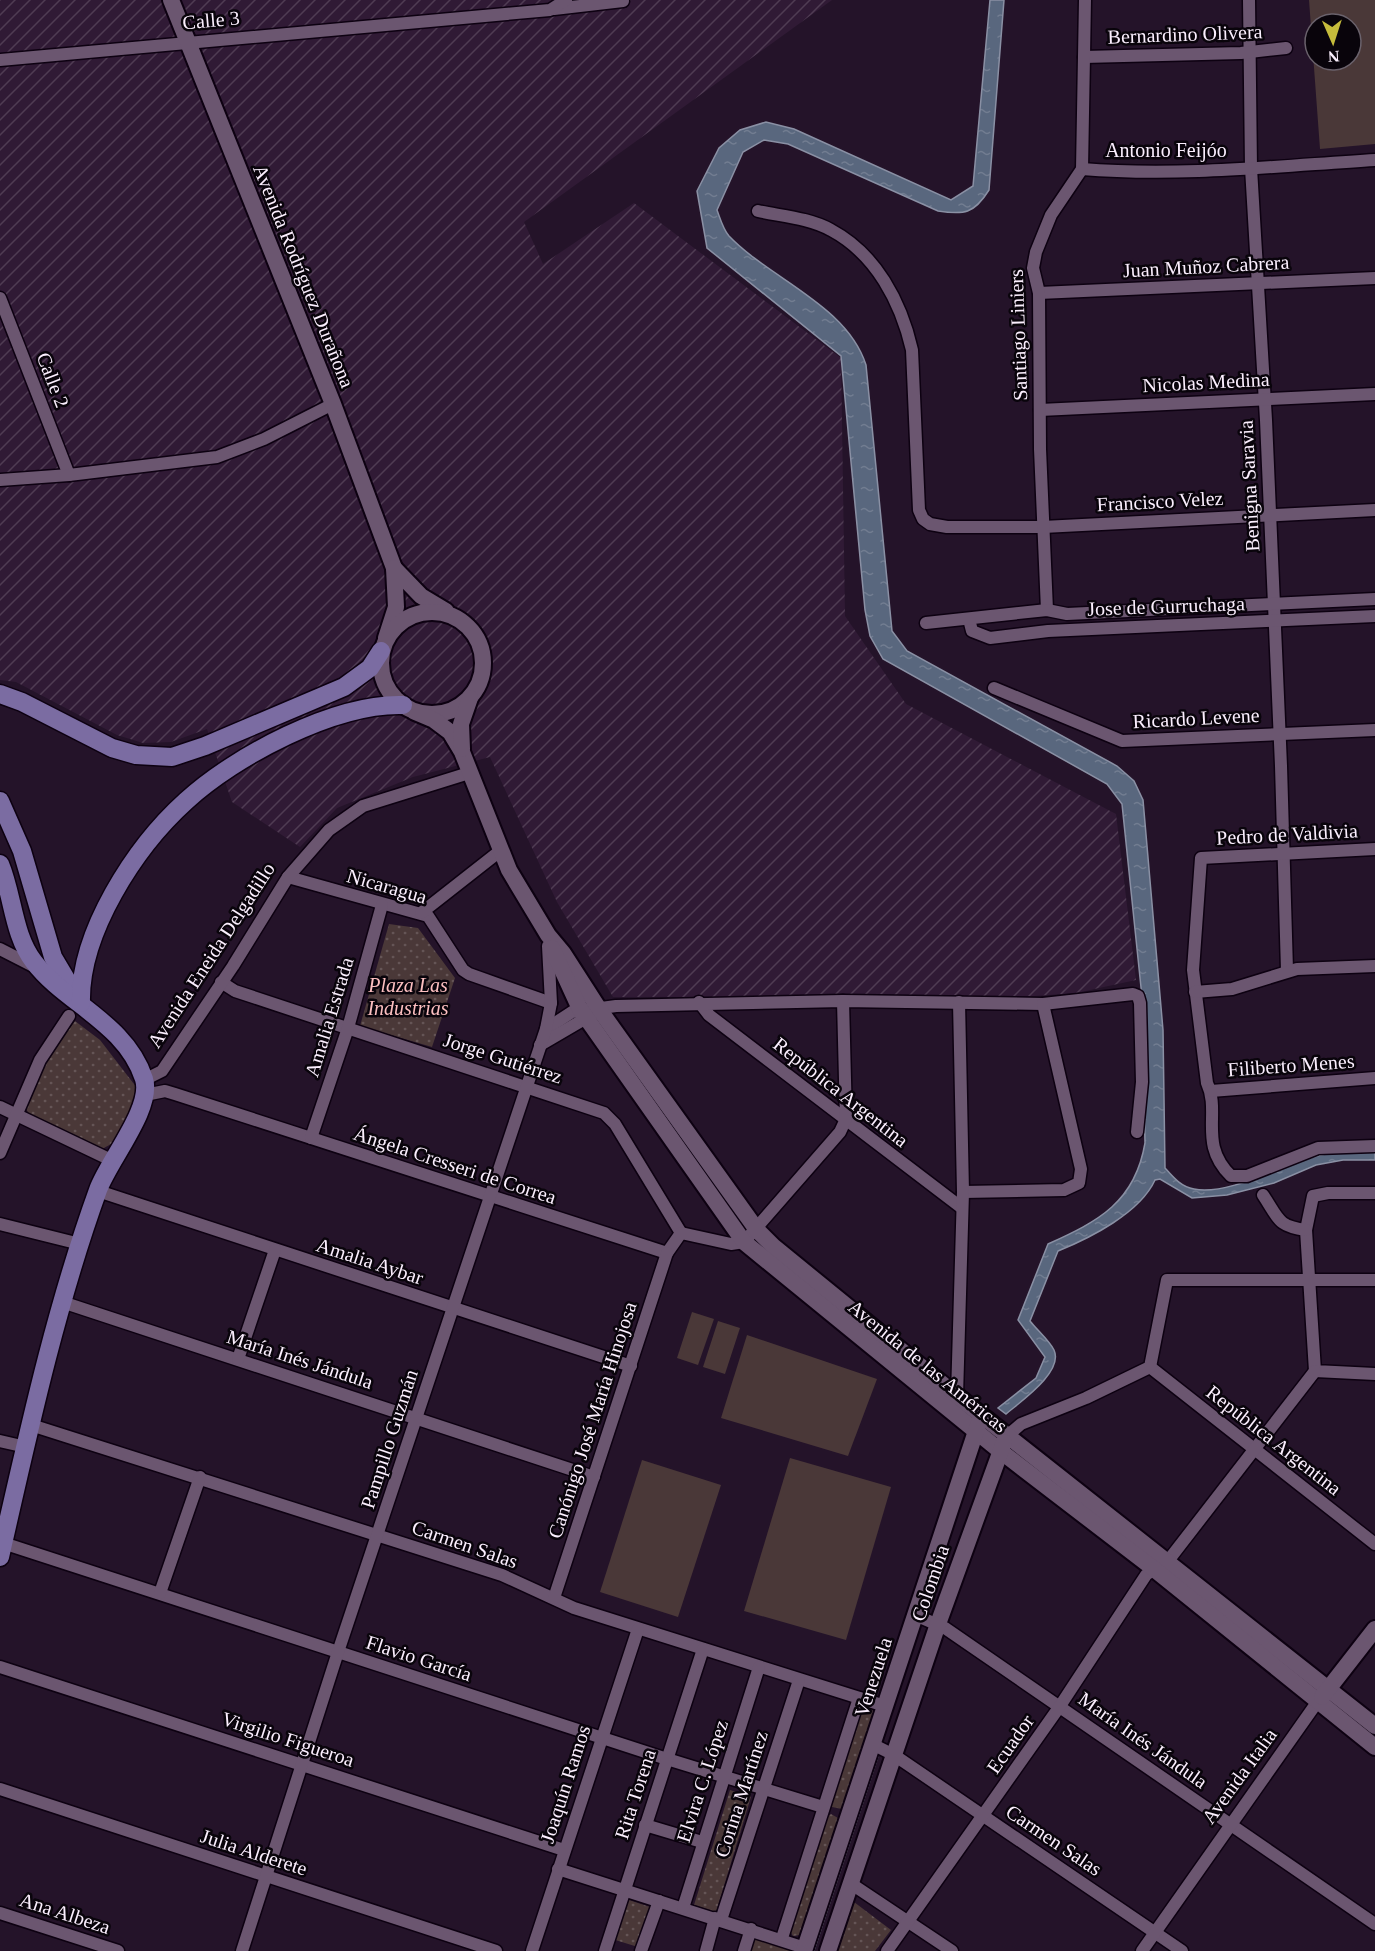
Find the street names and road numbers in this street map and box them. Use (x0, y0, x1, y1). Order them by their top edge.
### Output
street label: Calle 3 (182, 7, 240, 33)
street label: Bernardino Olivera (1107, 20, 1263, 48)
street label: Antonio Feijóo (1105, 139, 1227, 162)
street label: Avenida Rodríguez Durañona (248, 161, 359, 391)
street label: Juan Muñoz Cabrera (1122, 251, 1290, 281)
street label: Santiago Liniers (1005, 269, 1032, 401)
street label: Calle 2 (32, 349, 74, 411)
street label: Nicolas Medina (1142, 368, 1270, 396)
street label: Benigna Saravia (1235, 420, 1264, 552)
street label: Francisco Velez (1096, 487, 1224, 515)
street label: Jose de Gurruchaga (1087, 592, 1245, 621)
street label: Ricardo Levene (1132, 704, 1260, 732)
street label: Pedro de Valdivia (1216, 819, 1359, 849)
street label: Avenida Eneida Delgadillo (143, 858, 280, 1052)
street label: Nicaragua (344, 864, 430, 909)
street label: Amalia Estrada (300, 954, 358, 1079)
street label: Jorge Gutiérrez (441, 1028, 565, 1089)
street label: República Argentina (769, 1033, 913, 1152)
street label: Filiberto Menes (1227, 1050, 1355, 1080)
street label: Ángela Cresseri de Correa (351, 1122, 559, 1209)
street label: Amalia Aybar (314, 1233, 426, 1290)
street label: Avenida de las Américas (844, 1295, 1012, 1437)
street label: Canónigo José María Hinojosa (543, 1299, 642, 1541)
street label: María Inés Jándula (224, 1325, 376, 1393)
street label: Pampillo Guzmán (356, 1367, 423, 1512)
street label: República Argentina (1202, 1381, 1346, 1500)
street label: Carmen Salas (409, 1516, 521, 1572)
street label: Colombia (907, 1542, 953, 1624)
street label: Flavio García (364, 1631, 475, 1685)
street label: Venezuela (850, 1634, 896, 1719)
street label: María Inés Jándula (1074, 1687, 1212, 1793)
street label: Virgilio Figueroa (219, 1707, 357, 1772)
street label: Ecuador (982, 1710, 1038, 1778)
street label: Elvira C. López (672, 1717, 733, 1845)
street label: Joaquín Ramos (536, 1722, 595, 1846)
street label: Avenida Italia (1197, 1724, 1281, 1828)
street label: Corina Martínez (710, 1728, 772, 1860)
street label: Rita Torena (610, 1746, 660, 1842)
street label: Carmen Salas (1002, 1800, 1106, 1880)
street label: Julia Alderete (198, 1824, 310, 1880)
street label: Ana Albeza (17, 1888, 113, 1938)

